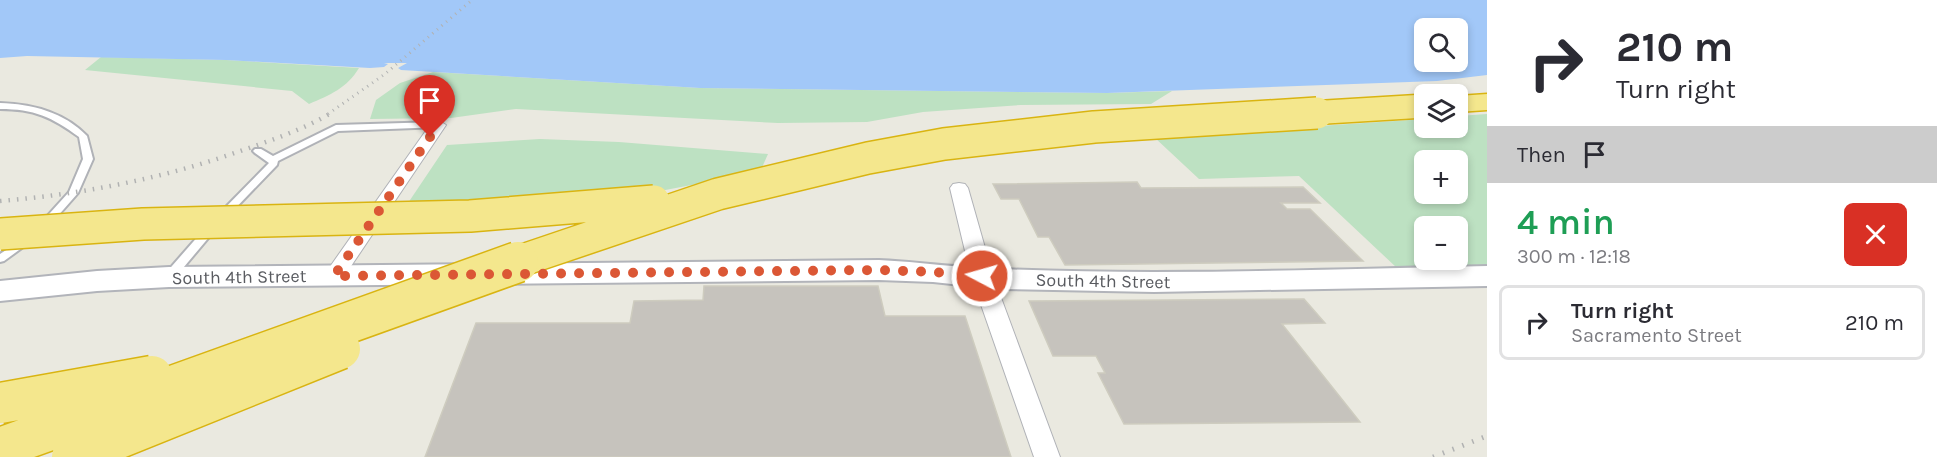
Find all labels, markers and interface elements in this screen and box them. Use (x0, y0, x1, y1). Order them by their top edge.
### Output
map controls (1414, 18, 1468, 270)
button: search (1414, 18, 1468, 72)
text: 210 m (1616, 22, 1733, 72)
icon: right (1517, 24, 1595, 102)
text: Turn right (1616, 73, 1736, 105)
pin (404, 75, 455, 137)
icon: arrive (413, 84, 446, 117)
button: layers (1414, 84, 1468, 138)
icon: arrive (1578, 138, 1611, 171)
text: Then (1517, 142, 1566, 168)
button: + (1414, 150, 1468, 204)
text: 4 min (1517, 201, 1615, 243)
button: close (1844, 203, 1907, 266)
button: − (1414, 216, 1468, 270)
position arrow (950, 244, 1014, 308)
text: 300 m · 12:18 (1517, 245, 1631, 268)
street label: South 4th Street (171, 265, 307, 289)
street label: South 4th Street (1035, 269, 1171, 293)
text: Turn right (1571, 298, 1674, 324)
icon: right (1520, 306, 1553, 339)
text: 210 m (1845, 310, 1904, 336)
text: Sacramento Street (1571, 324, 1742, 347)

